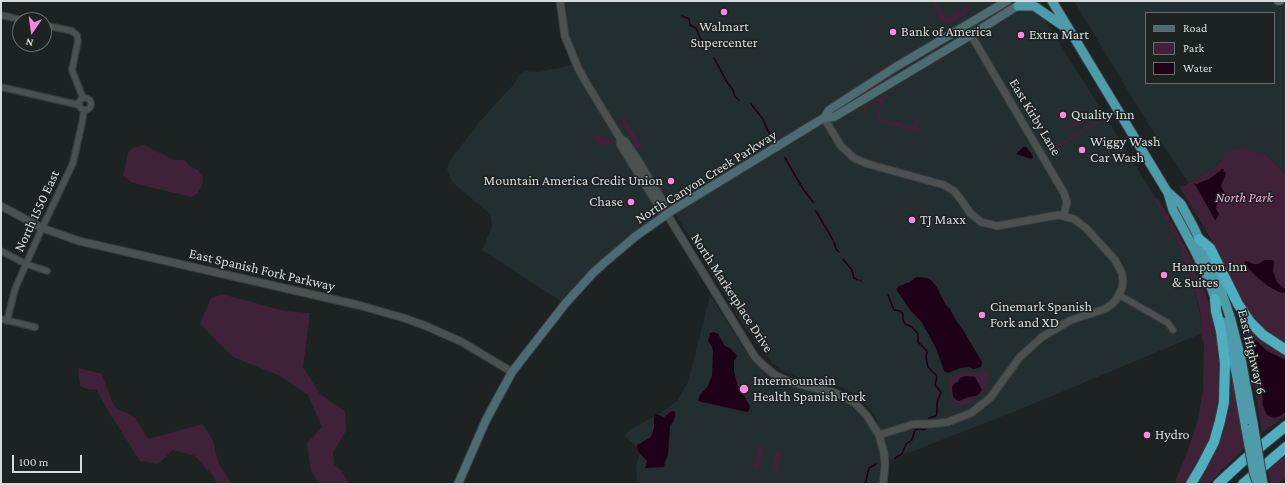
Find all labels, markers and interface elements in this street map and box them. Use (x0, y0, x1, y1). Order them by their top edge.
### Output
marker: Walmart Supercenter (719, 7, 729, 17)
north arrow (12, 12, 52, 52)
legend (1145, 12, 1275, 84)
place label: Walmart Supercenter (690, 19, 758, 52)
text: Road (1183, 21, 1207, 35)
place label: Bank of America (901, 24, 992, 40)
marker: Bank of America (888, 27, 898, 37)
place label: Extra Mart (1029, 27, 1089, 43)
marker: Extra Mart (1016, 30, 1026, 40)
text: N (25, 36, 35, 49)
text: Park (1183, 41, 1204, 55)
text: Water (1183, 61, 1212, 75)
street label: East Kirby Lane (1005, 75, 1065, 159)
place label: Quality Inn (1071, 107, 1135, 123)
marker: Quality Inn (1058, 110, 1068, 120)
street label: North Canyon Creek Parkway (632, 127, 780, 227)
place label: Wiggy Wash Car Wash (1090, 134, 1161, 166)
marker: Wiggy Wash Car Wash (1077, 145, 1087, 155)
street label: North 1550 East (11, 167, 63, 255)
place label: Mountain America Credit Union (484, 173, 663, 189)
marker: Mountain America Credit Union (666, 176, 676, 186)
park label: North Park (1215, 190, 1273, 206)
place label: Chase (589, 194, 623, 210)
marker: Chase (626, 197, 636, 207)
place label: TJ Maxx (920, 212, 966, 228)
marker: TJ Maxx (907, 215, 917, 225)
street label: North Marketplace Drive (687, 230, 777, 356)
street label: East Spanish Fork Parkway (187, 245, 337, 295)
place label: Hampton Inn & Suites (1172, 259, 1247, 292)
marker: Hampton Inn & Suites (1159, 270, 1169, 280)
place label: Cinemark Spanish Fork and XD (990, 299, 1092, 332)
street label: East Highway 6 (1234, 308, 1270, 396)
marker: Cinemark Spanish Fork and XD (977, 310, 987, 320)
place label: Intermountain Health Spanish Fork (753, 373, 866, 406)
marker: Intermountain Health Spanish Fork (738, 383, 750, 395)
place label: Hydro (1155, 427, 1190, 443)
marker: Hydro (1142, 430, 1152, 440)
scale bar (14, 447, 84, 473)
text: 100 m (19, 455, 48, 469)

